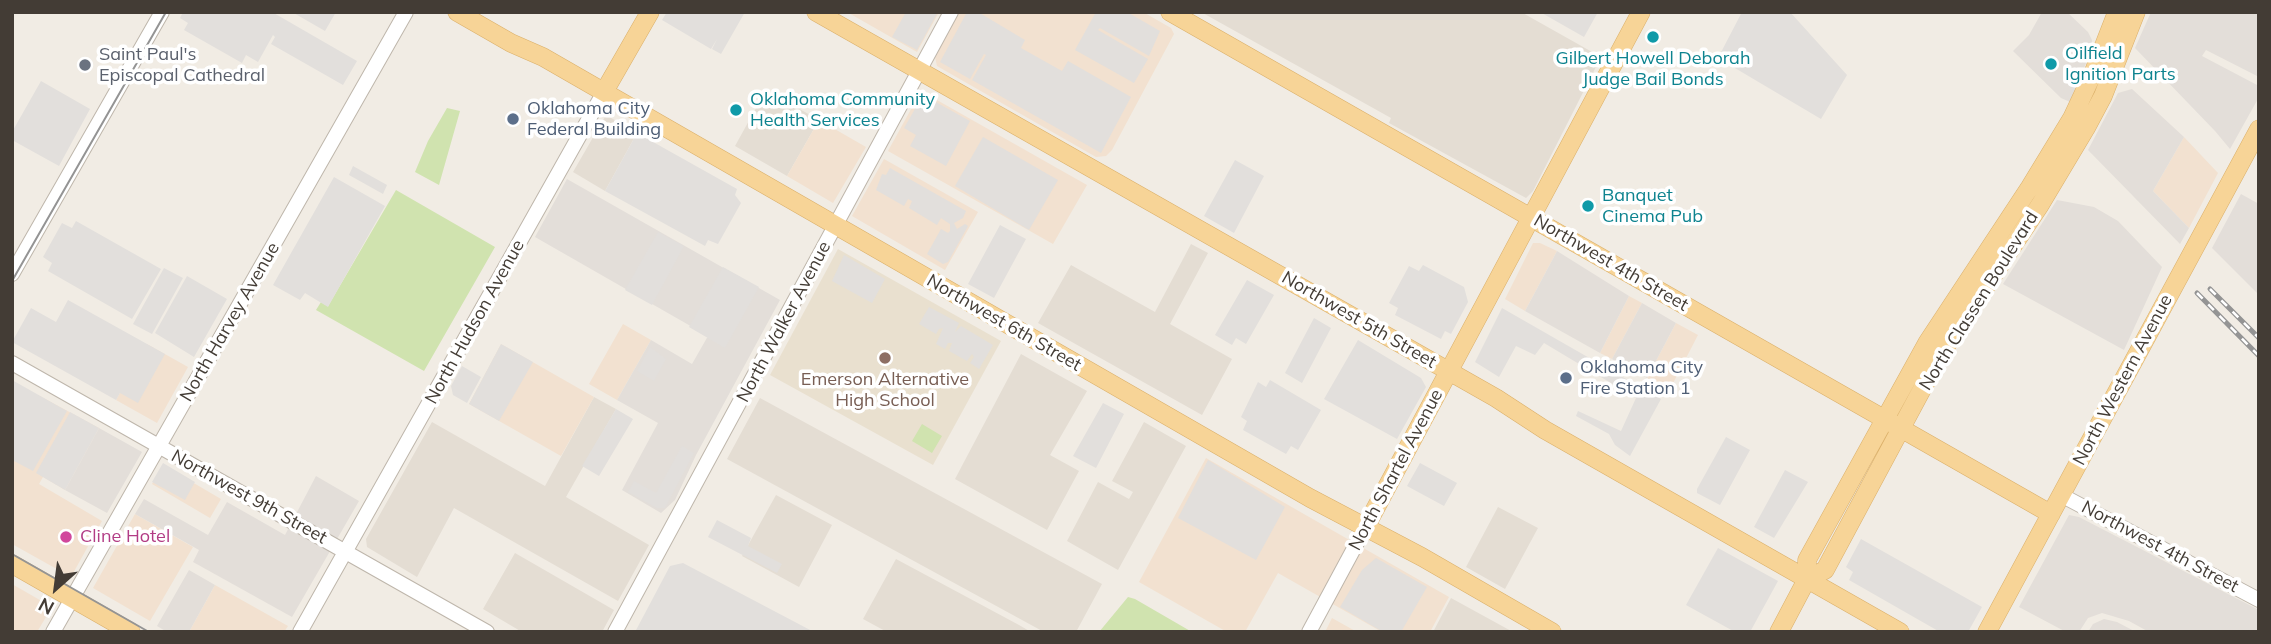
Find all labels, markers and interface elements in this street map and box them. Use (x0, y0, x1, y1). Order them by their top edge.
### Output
marker: Gilbert Howell Deborah Judge Bail Bonds (1645, 29, 1661, 45)
place label: Oilfield Ignition Parts (2065, 43, 2176, 86)
place label: Saint Paul's Episcopal Cathedral (99, 44, 265, 86)
place label: Gilbert Howell Deborah Judge Bail Bonds (1556, 48, 1750, 90)
marker: Oilfield Ignition Parts (2043, 56, 2059, 72)
marker: Saint Paul's Episcopal Cathedral (77, 57, 93, 73)
place label: Oklahoma Community Health Services (750, 89, 935, 132)
place label: Oklahoma City Federal Building (527, 98, 661, 140)
marker: Oklahoma Community Health Services (728, 102, 744, 118)
marker: Oklahoma City Federal Building (505, 111, 521, 127)
place label: Banquet Cinema Pub (1602, 185, 1703, 228)
marker: Banquet Cinema Pub (1580, 198, 1596, 214)
street label: North Classen Boulevard (1915, 208, 2043, 394)
street label: Northwest 4th Street (1530, 210, 1692, 316)
street label: North Hudson Avenue (421, 236, 529, 408)
street label: North Walker Avenue (732, 238, 836, 406)
street label: North Harvey Avenue (176, 239, 284, 405)
street label: Northwest 5th Street (1278, 267, 1440, 373)
street label: Northwest 6th Street (923, 270, 1085, 376)
street label: North Western Avenue (2069, 291, 2177, 469)
marker: Emerson Alternative High School (877, 350, 893, 366)
place label: Oklahoma City Fire Station 1 (1580, 357, 1703, 400)
place label: Emerson Alternative High School (801, 369, 969, 412)
marker: Oklahoma City Fire Station 1 (1558, 370, 1574, 386)
street label: North Shartel Avenue (1344, 386, 1448, 554)
street label: Northwest 9th Street (167, 445, 331, 549)
street label: Northwest 4th Street (2078, 496, 2242, 598)
place label: Cline Hotel (80, 526, 170, 548)
marker: Cline Hotel (58, 529, 74, 545)
north arrow (21, 553, 91, 623)
text: N (34, 593, 58, 621)

